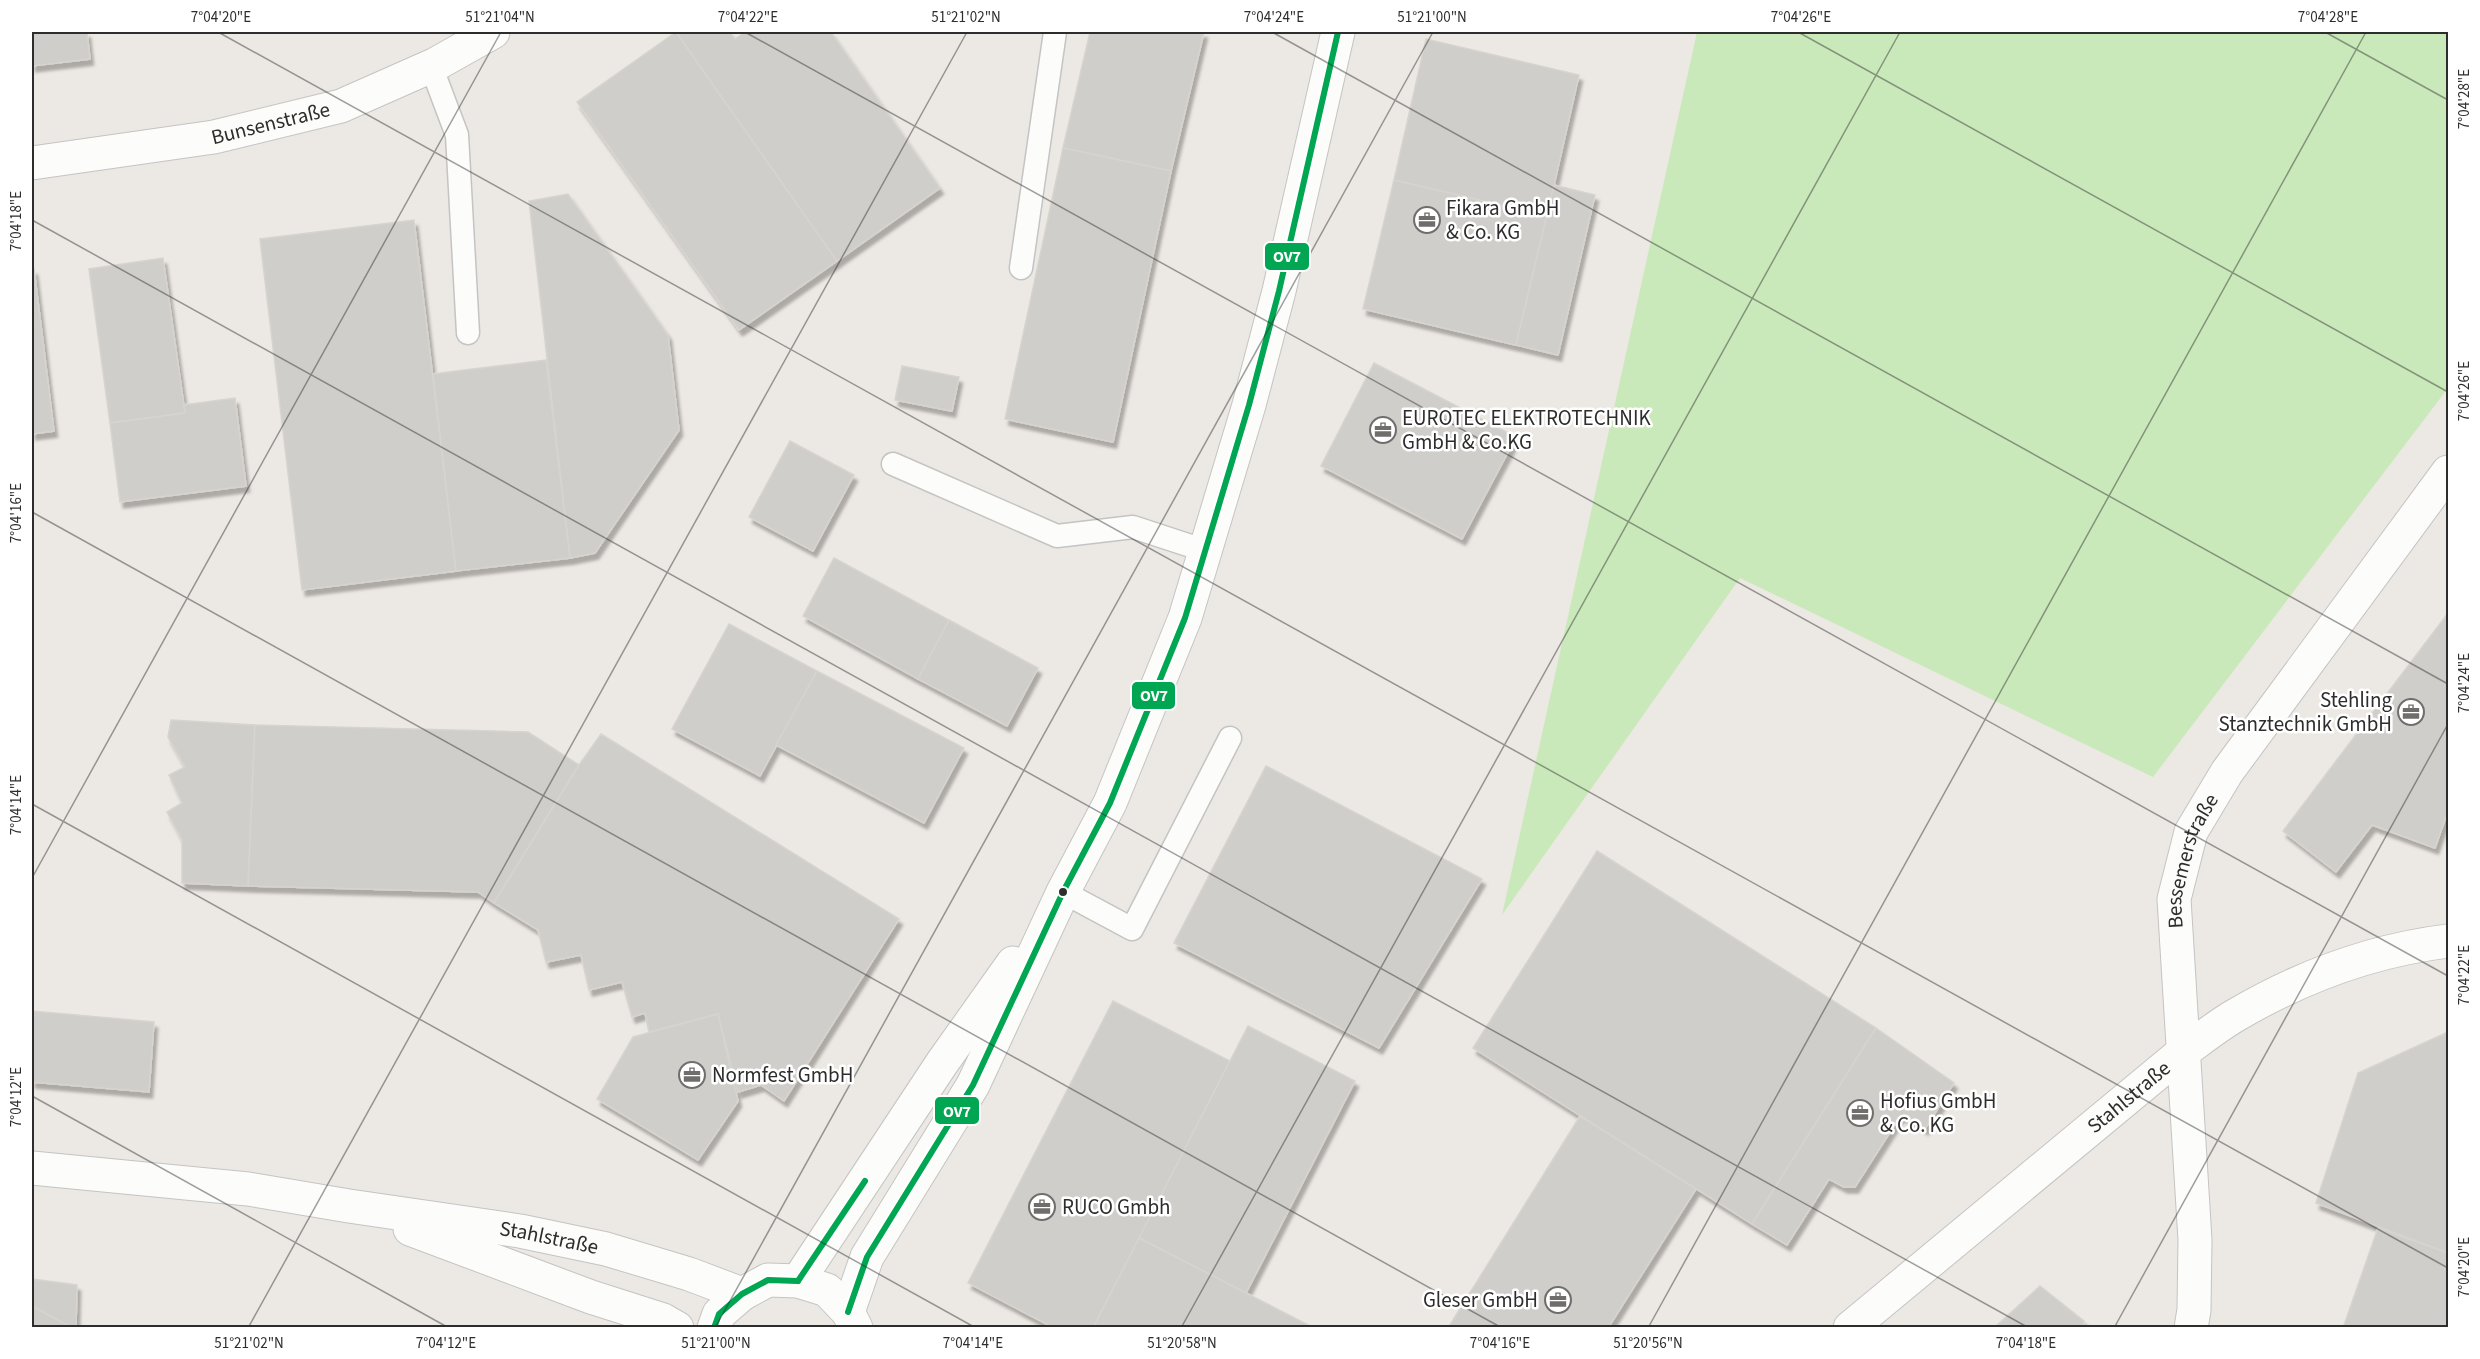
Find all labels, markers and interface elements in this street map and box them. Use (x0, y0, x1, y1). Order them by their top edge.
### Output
text: 7°04'20"E (191, 7, 251, 28)
text: 51°21'04"N (465, 7, 535, 28)
text: 7°04'22"E (718, 7, 778, 28)
text: 51°21'02"N (931, 7, 1001, 28)
text: 7°04'24"E (1244, 7, 1304, 28)
text: 51°21'00"N (1397, 7, 1467, 28)
text: 7°04'26"E (1771, 7, 1831, 28)
text: 7°04'28"E (2298, 7, 2358, 28)
text: 7°04'28"E (2454, 69, 2475, 129)
street label: Bunsenstraße (208, 94, 333, 152)
text: 7°04'18"E (6, 191, 27, 251)
place label: Fikara GmbH & Co. KG (1446, 193, 1560, 247)
office icon: Fikara GmbH & Co. KG (1412, 205, 1442, 235)
line badge: OV7 (1264, 242, 1310, 271)
text: OV7 (1273, 246, 1301, 268)
text: 7°04'26"E (2454, 361, 2475, 421)
place label: EUROTEC ELEKTROTECHNIK GmbH & Co.KG (1402, 403, 1651, 457)
office icon: EUROTEC ELEKTROTECHNIK GmbH & Co.KG (1368, 415, 1398, 445)
text: 7°04'16"E (6, 483, 27, 543)
text: 7°04'24"E (2454, 653, 2475, 713)
line badge: OV7 (1131, 681, 1176, 710)
text: OV7 (1140, 685, 1168, 707)
place label: Stehling Stanztechnik GmbH (2218, 685, 2392, 739)
office icon: Stehling Stanztechnik GmbH (2396, 697, 2426, 727)
text: 7°04'14"E (6, 775, 27, 835)
street label: Bessemerstraße (2159, 788, 2226, 929)
unlabelled marker (1057, 886, 1069, 898)
text: 7°04'22"E (2454, 945, 2475, 1005)
street label: Stahlstraße (2081, 1053, 2177, 1141)
office icon: Normfest GmbH (677, 1060, 707, 1090)
place label: Normfest GmbH (712, 1060, 853, 1090)
text: 7°04'12"E (6, 1067, 27, 1127)
place label: Hofius GmbH & Co. KG (1880, 1086, 1996, 1140)
line badge: OV7 (934, 1096, 980, 1125)
office icon: Hofius GmbH & Co. KG (1845, 1098, 1875, 1128)
text: OV7 (943, 1101, 971, 1123)
office icon: RUCO Gmbh (1027, 1192, 1057, 1222)
place label: RUCO Gmbh (1062, 1192, 1170, 1222)
street label: Stahlstraße (498, 1213, 601, 1262)
text: 7°04'20"E (2454, 1237, 2475, 1297)
place label: Gleser GmbH (1423, 1285, 1538, 1315)
office icon: Gleser GmbH (1543, 1285, 1573, 1315)
text: 51°21'02"N (214, 1333, 284, 1354)
text: 7°04'12"E (416, 1333, 476, 1354)
text: 51°21'00"N (681, 1333, 751, 1354)
text: 7°04'14"E (943, 1333, 1003, 1354)
text: 51°20'58"N (1147, 1333, 1217, 1354)
text: 7°04'16"E (1470, 1333, 1530, 1354)
text: 51°20'56"N (1613, 1333, 1683, 1354)
text: 7°04'18"E (1996, 1333, 2056, 1354)

